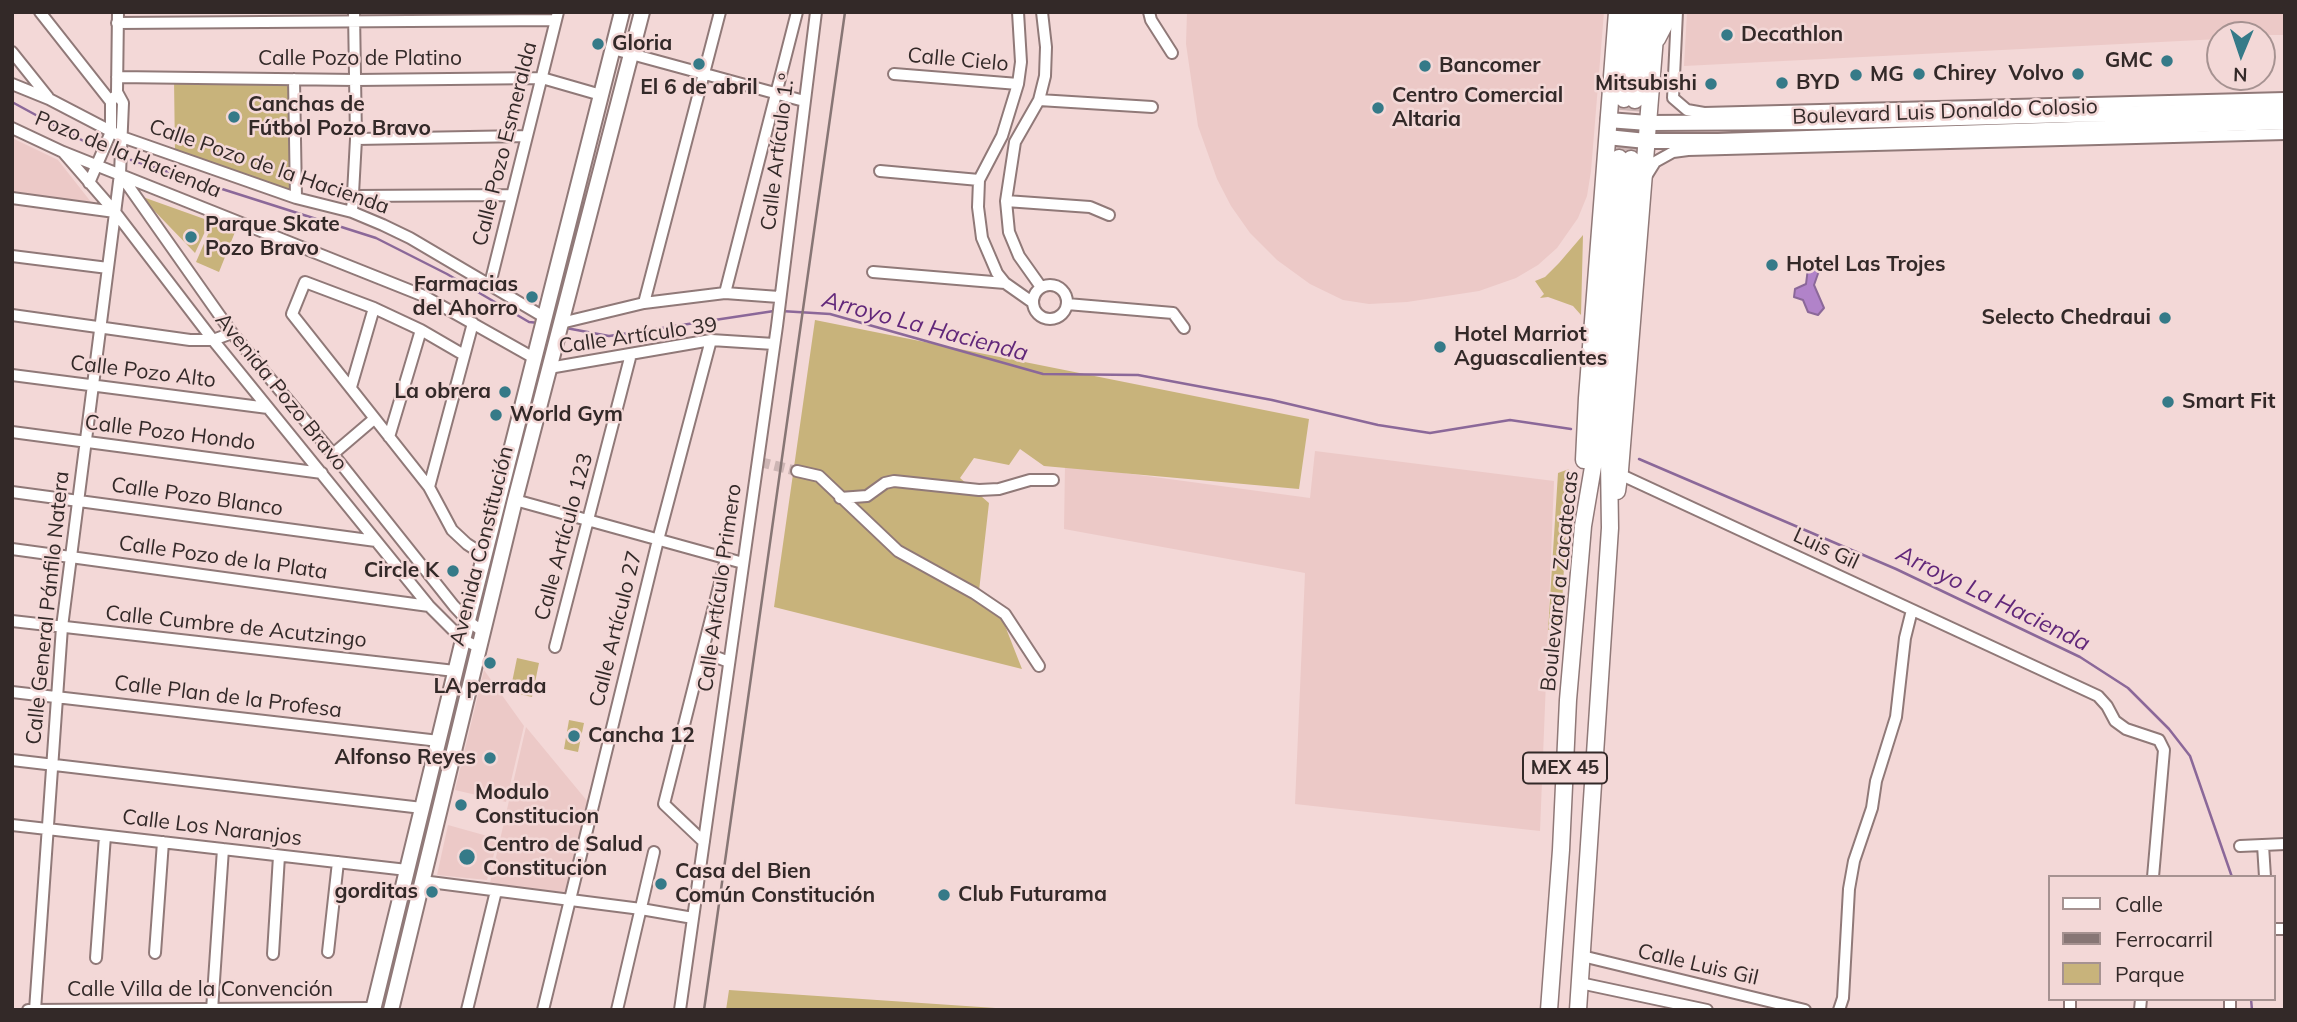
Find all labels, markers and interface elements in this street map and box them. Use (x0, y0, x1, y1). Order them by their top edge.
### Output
north arrow (2206, 21, 2276, 91)
place label: Decathlon (1741, 22, 1843, 48)
marker: Decathlon (1719, 27, 1735, 43)
place label: Gloria (612, 31, 672, 57)
marker: Gloria (590, 36, 606, 52)
street label: Calle Pozo Esmeralda (467, 39, 543, 249)
street label: Calle Cielo (906, 43, 1010, 77)
street label: Calle Pozo de Platino (258, 46, 462, 72)
place label: GMC (2105, 48, 2153, 74)
place label: Bancomer (1439, 53, 1541, 79)
marker: GMC (2159, 53, 2175, 69)
marker: El 6 de abril (691, 56, 707, 72)
marker: Bancomer (1417, 58, 1433, 74)
place label: Chirey (1933, 61, 1996, 87)
place label: Volvo (2009, 61, 2064, 87)
place label: MG (1870, 62, 1904, 88)
text: N (2233, 63, 2248, 87)
marker: Chirey (1911, 66, 1927, 82)
marker: Volvo (2070, 66, 2086, 82)
marker: MG (1848, 67, 1864, 83)
place label: BYD (1796, 70, 1840, 96)
place label: Mitsubishi (1595, 71, 1697, 97)
street label: Calle Artículo 1.º (756, 72, 800, 232)
place label: El 6 de abril (640, 75, 758, 101)
marker: BYD (1774, 75, 1790, 91)
marker: Mitsubishi (1703, 76, 1719, 92)
place label: Centro Comercial Altaria (1392, 83, 1563, 133)
place label: Canchas de Fútbol Pozo Bravo (248, 92, 431, 142)
street label: Boulevard Luis Donaldo Colosio (1792, 94, 2098, 130)
marker: Centro Comercial Altaria (1370, 100, 1386, 116)
street label: Pozo de la Hacienda (31, 106, 225, 204)
marker: Canchas de Fútbol Pozo Bravo (226, 109, 242, 125)
street label: Calle Pozo de la Hacienda (146, 114, 392, 220)
place label: Parque Skate Pozo Bravo (205, 212, 340, 262)
marker: Parque Skate Pozo Bravo (183, 229, 199, 245)
place label: Hotel Las Trojes (1786, 252, 1946, 278)
marker: Hotel Las Trojes (1764, 257, 1780, 273)
place label: Farmacias del Ahorro (413, 272, 518, 322)
water label: Arroyo La Hacienda (819, 286, 1031, 368)
marker: Farmacias del Ahorro (524, 289, 540, 305)
place label: Selecto Chedraui (1982, 305, 2151, 331)
street label: Avenida Pozo Bravo (210, 308, 352, 476)
marker: Selecto Chedraui (2157, 310, 2173, 326)
street label: Calle Artículo 39 (557, 312, 719, 360)
place label: Hotel Marriot Aguascalientes (1454, 322, 1607, 372)
marker: Hotel Marriot Aguascalientes (1432, 339, 1448, 355)
street label: Calle Pozo Alto (69, 351, 217, 393)
place label: La obrera (394, 379, 491, 405)
marker: La obrera (497, 384, 513, 400)
place label: Smart Fit (2182, 389, 2275, 415)
marker: Smart Fit (2160, 394, 2176, 410)
place label: World Gym (510, 402, 623, 428)
marker: World Gym (488, 407, 504, 423)
street label: Calle Pozo Hondo (83, 410, 257, 456)
street label: Avenida Constitución (445, 443, 519, 649)
street label: Calle Artículo 123 (530, 451, 598, 623)
street label: Boulevard a Zacatecas (1536, 469, 1584, 693)
street label: Calle General Pánfilo Natera (21, 470, 75, 746)
street label: Calle Pozo Blanco (110, 472, 284, 522)
street label: Calle Artículo Primero (693, 482, 747, 694)
street label: Luis Gil (1789, 523, 1863, 575)
street label: Calle Pozo de la Plata (117, 531, 329, 585)
water label: Arroyo La Hacienda (1892, 540, 2094, 658)
street label: Calle Artículo 27 (584, 548, 648, 710)
place label: Circle K (364, 558, 439, 584)
marker: Circle K (445, 563, 461, 579)
street label: Calle Cumbre de Acutzingo (104, 601, 368, 653)
marker: LA perrada (482, 655, 498, 671)
street label: Calle Plan de la Profesa (113, 671, 343, 723)
place label: LA perrada (434, 674, 546, 700)
place label: Cancha 12 (588, 723, 695, 749)
marker: Cancha 12 (566, 728, 582, 744)
place label: Alfonso Reyes (334, 745, 476, 771)
marker: Alfonso Reyes (482, 750, 498, 766)
road number: MEX 45 (1523, 752, 1607, 783)
place label: Modulo Constitucion (475, 780, 599, 830)
marker: Modulo Constitucion (453, 797, 469, 813)
street label: Calle Los Naranjos (121, 804, 303, 852)
place label: Centro de Salud Constitucion (483, 832, 643, 882)
marker: Centro de Salud Constitucion (457, 847, 477, 867)
place label: Casa del Bien Común Constitución (675, 859, 875, 909)
legend (2048, 875, 2276, 1001)
marker: Casa del Bien Común Constitución (653, 876, 669, 892)
place label: gorditas (334, 879, 418, 905)
place label: Club Futurama (958, 882, 1107, 908)
marker: gorditas (424, 884, 440, 900)
marker: Club Futurama (936, 887, 952, 903)
text: Calle (2115, 891, 2163, 917)
text: Ferrocarril (2115, 926, 2213, 952)
street label: Calle Luis Gil (1635, 939, 1761, 991)
text: Parque (2115, 961, 2184, 987)
street label: Calle Villa de la Convención (67, 977, 333, 1003)

